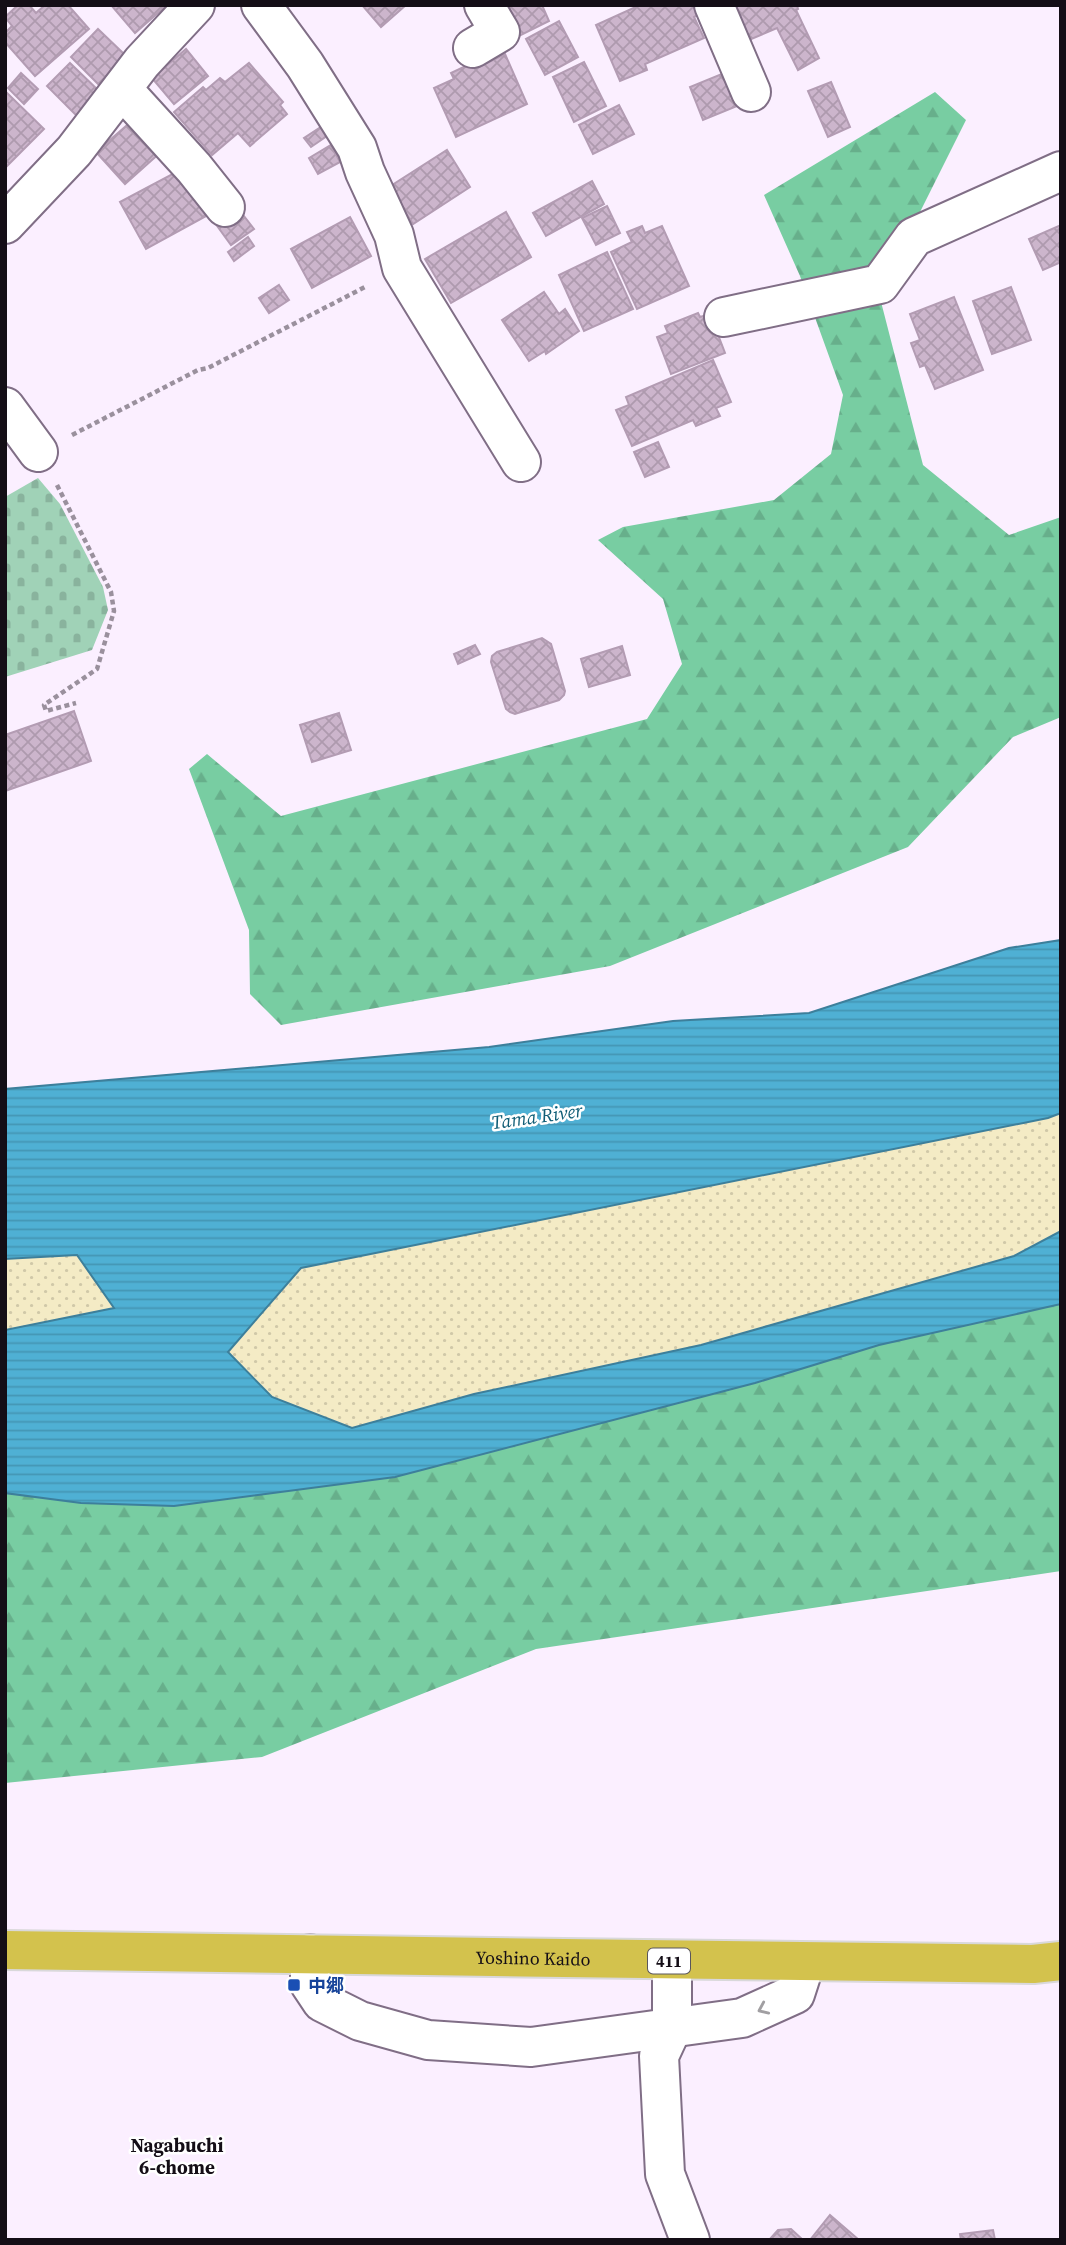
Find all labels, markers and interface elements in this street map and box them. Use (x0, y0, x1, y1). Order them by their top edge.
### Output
water label: Tama River (490, 1097, 586, 1135)
street label: Yoshino Kaido (475, 1944, 591, 1971)
road number: 411 (648, 1949, 690, 1974)
place label: 中郷 (308, 1973, 344, 1998)
marker: 中郷 (286, 1977, 302, 1993)
one-way arrow (758, 2000, 770, 2014)
district label: Nagabuchi 6-chome (130, 2132, 224, 2180)

